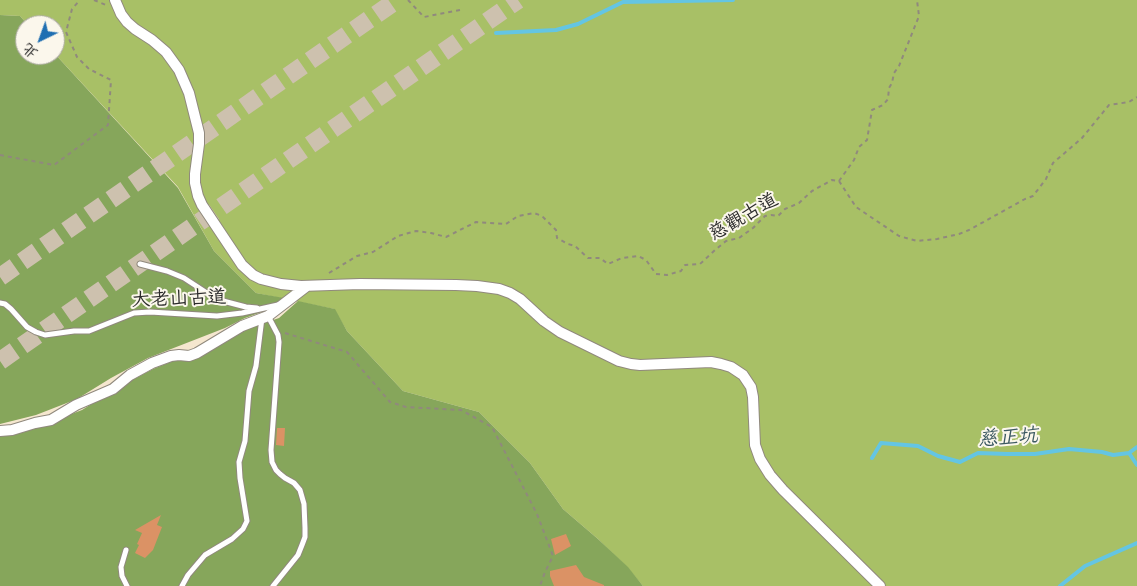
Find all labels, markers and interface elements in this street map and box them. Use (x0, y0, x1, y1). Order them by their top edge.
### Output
north arrow (15, 15, 65, 65)
text: 北 (19, 38, 43, 63)
street label: 慈觀古道 (705, 189, 783, 247)
street label: 大老山古道 (131, 287, 227, 313)
water label: 慈正坑 (977, 425, 1039, 453)

